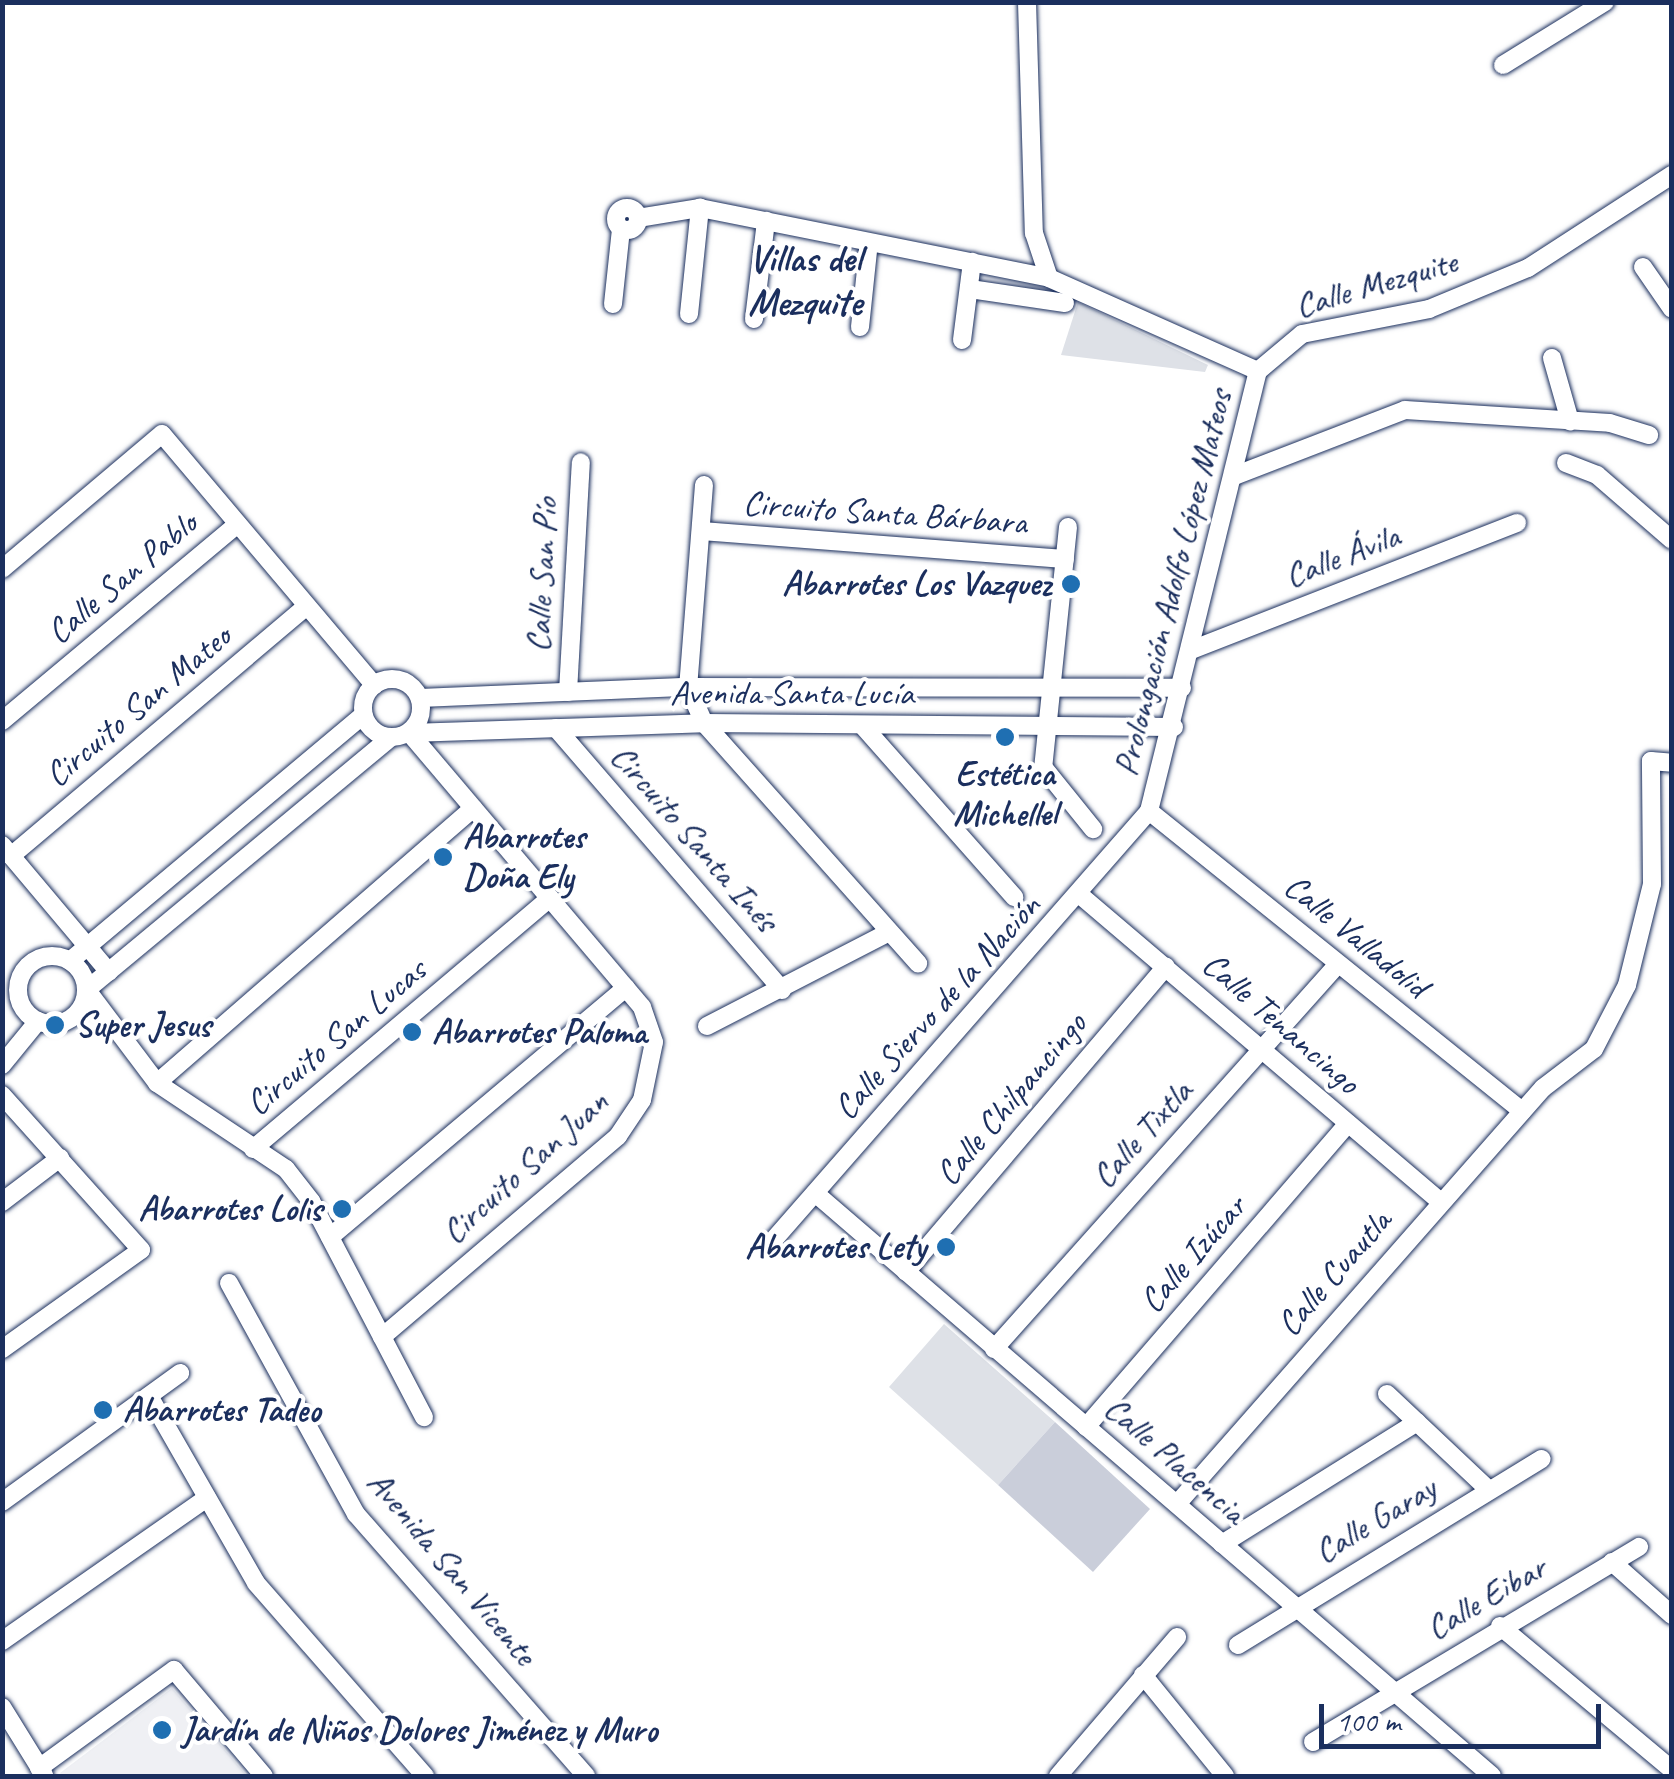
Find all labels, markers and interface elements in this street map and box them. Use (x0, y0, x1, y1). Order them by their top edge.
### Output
district label: Villas del Mezquite (748, 236, 862, 326)
street label: Calle Mezquite (1290, 241, 1462, 327)
street label: Prolongación Adolfo López Mateos (1105, 385, 1241, 781)
street label: Circuito Santa Bárbara (741, 482, 1029, 544)
street label: Calle San Pío (517, 497, 567, 653)
street label: Calle San Pablo (38, 503, 206, 653)
street label: Calle Ávila (1279, 515, 1405, 597)
place label: Abarrotes Los Vazquez (781, 563, 1051, 605)
marker: Abarrotes Los Vazquez (1060, 573, 1082, 595)
street label: Circuito San Mateo (36, 615, 240, 797)
street label: Avenida Santa Lucía (671, 672, 913, 714)
marker: Estética Michellel (994, 726, 1016, 748)
street label: Circuito Santa Inés (601, 736, 787, 940)
place label: Estética Michellel (953, 753, 1057, 835)
place label: Abarrotes Doña Ely (463, 816, 585, 898)
marker: Abarrotes Doña Ely (432, 846, 454, 868)
street label: Calle Valladolid (1276, 865, 1436, 1007)
street label: Calle Siervo de la Nación (824, 885, 1050, 1129)
street label: Calle Tenancingo (1194, 944, 1368, 1102)
street label: Circuito San Lucas (238, 950, 434, 1124)
place label: Super Jesus (75, 1004, 210, 1046)
street label: Calle Chilpancingo (927, 1005, 1095, 1193)
place label: Abarrotes Paloma (432, 1011, 648, 1053)
marker: Super Jesus (44, 1014, 66, 1036)
marker: Abarrotes Paloma (401, 1021, 423, 1043)
street label: Calle Tixtla (1083, 1072, 1201, 1196)
street label: Circuito San Juan (433, 1082, 617, 1252)
street label: Calle Izúcar (1130, 1186, 1256, 1322)
place label: Abarrotes Lolis (139, 1188, 322, 1230)
marker: Abarrotes Lolis (331, 1198, 353, 1220)
street label: Calle Cuautla (1268, 1202, 1400, 1344)
place label: Abarrotes Lety (745, 1226, 926, 1268)
marker: Abarrotes Lety (935, 1236, 957, 1258)
street label: Calle Placencia (1095, 1387, 1255, 1533)
place label: Abarrotes Tadeo (123, 1389, 320, 1431)
marker: Abarrotes Tadeo (92, 1399, 114, 1421)
street label: Avenida San Vicente (358, 1462, 546, 1674)
street label: Calle Garay (1307, 1467, 1443, 1573)
street label: Calle Eibar (1419, 1547, 1553, 1649)
scale bar (1324, 1684, 1606, 1746)
text: 100 m (1336, 1702, 1401, 1740)
place label: Jardín de Niños Dolores Jiménez y Muro (182, 1709, 657, 1751)
marker: Jardín de Niños Dolores Jiménez y Muro (151, 1719, 173, 1741)

